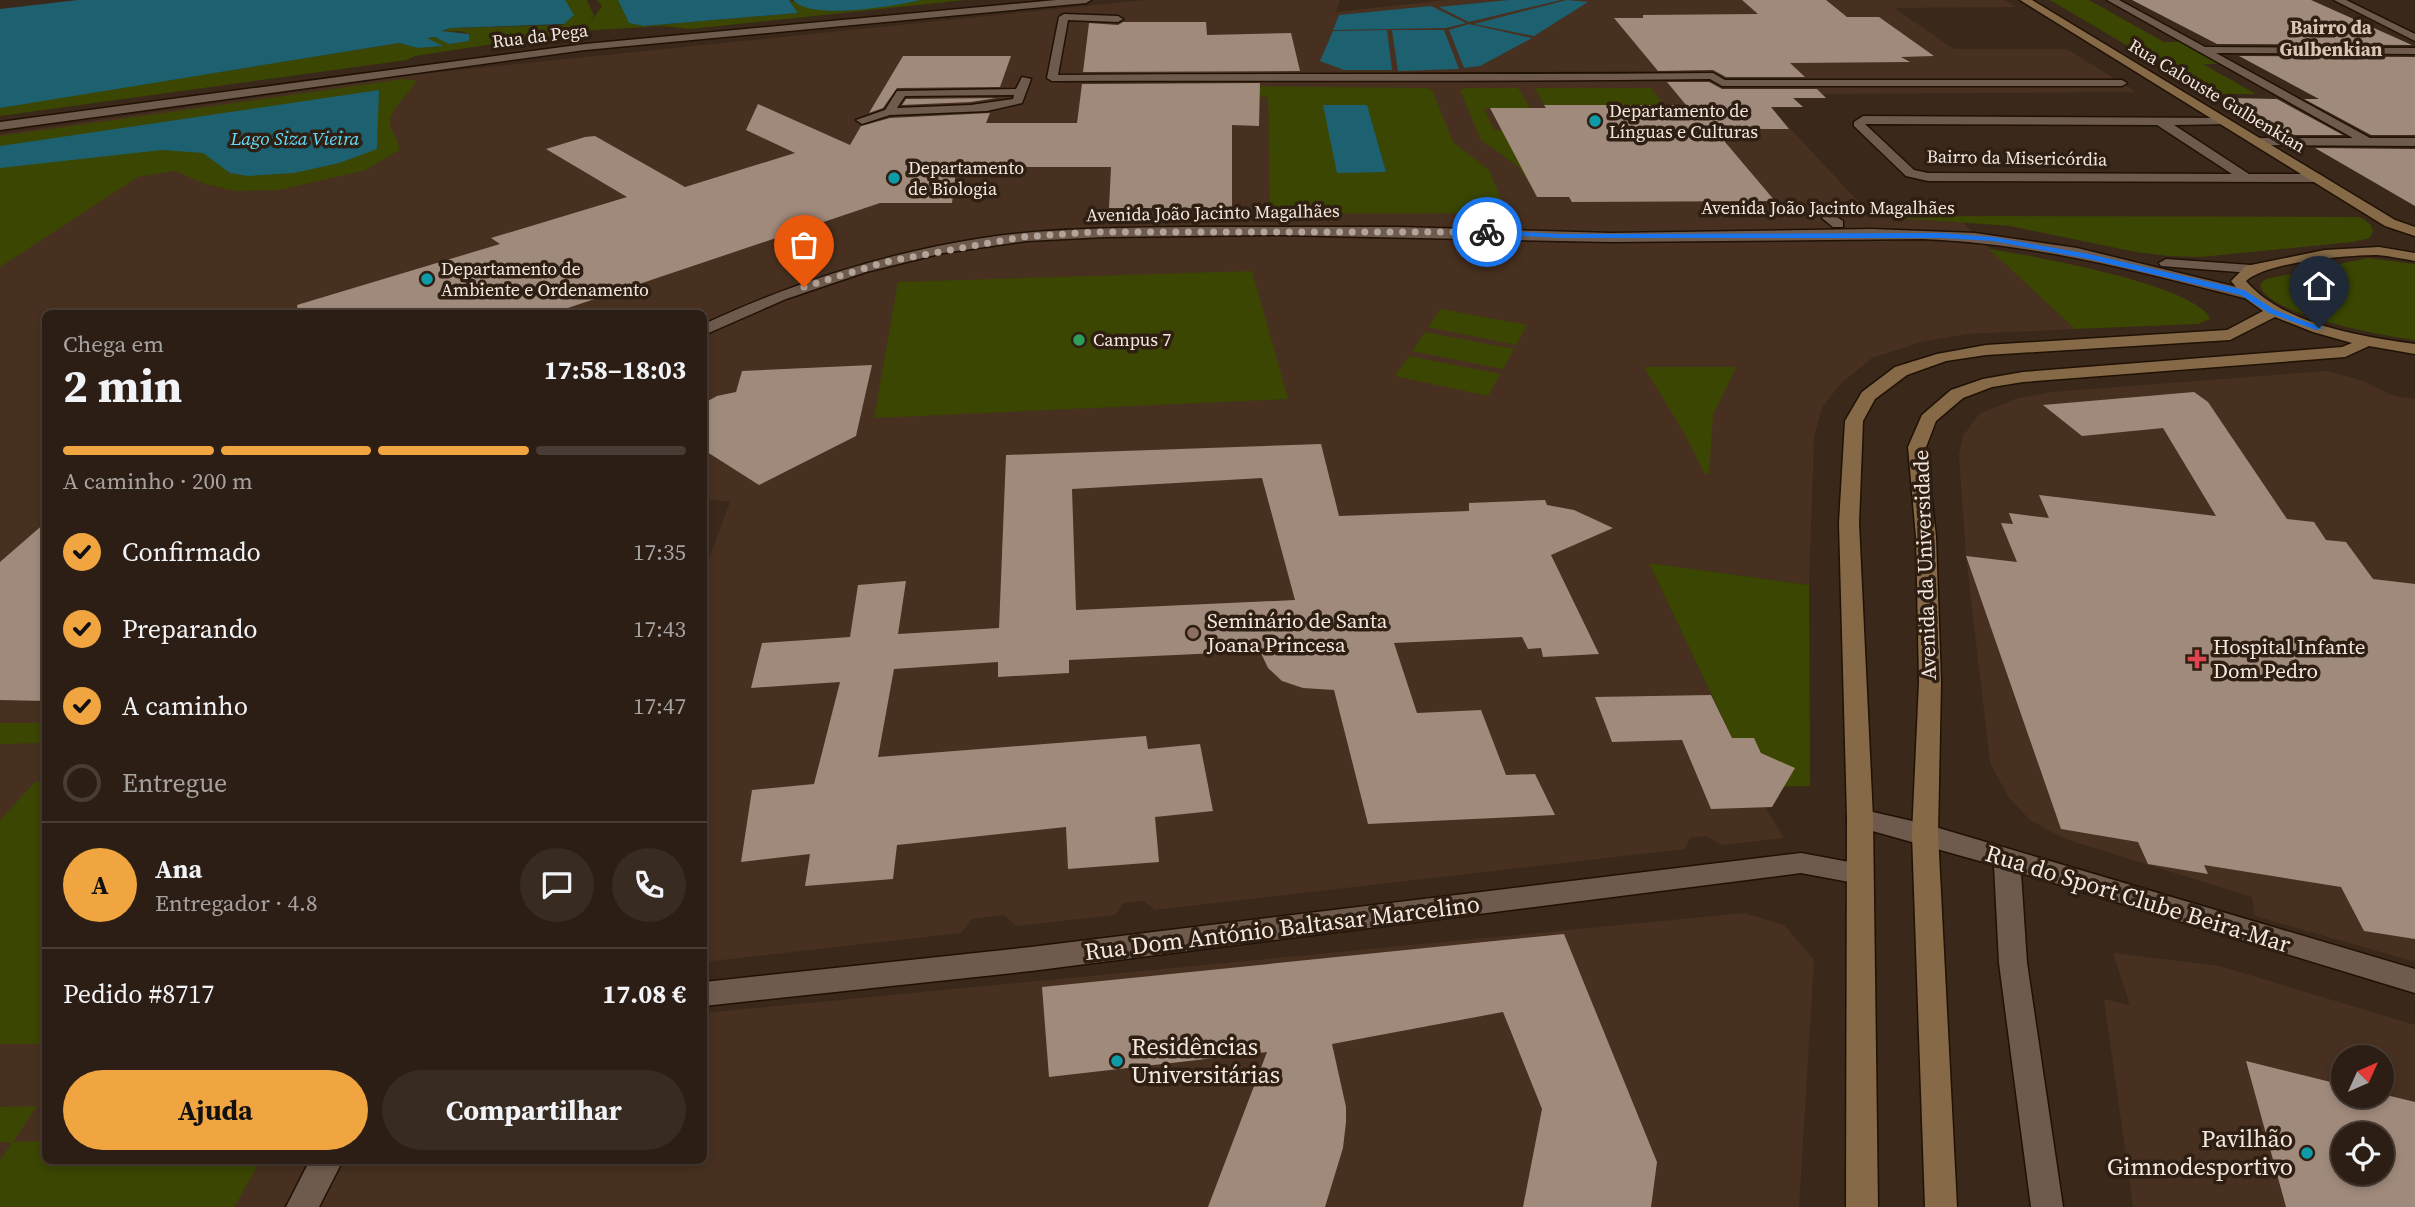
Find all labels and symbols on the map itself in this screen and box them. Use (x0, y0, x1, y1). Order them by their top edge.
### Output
district label: Bairro da Gulbenkian (2280, 14, 2383, 62)
street label: Rua da Pega (491, 17, 590, 54)
street label: Rua Calouste Gulbenkian (2124, 33, 2310, 158)
place label: Departamento de Línguas e Culturas (1609, 98, 1758, 144)
marker: Departamento de Línguas e Culturas (1587, 113, 1603, 129)
water label: Lago Siza Vieira (230, 125, 360, 151)
street label: Bairro da Misericórdia (1926, 143, 2108, 172)
place label: Departamento de Biologia (908, 155, 1024, 201)
marker: Departamento de Biologia (886, 170, 902, 186)
street label: Avenida João Jacinto Magalhães (1701, 195, 1955, 220)
courier (1452, 197, 1522, 267)
street label: Avenida João Jacinto Magalhães (1086, 198, 1340, 227)
pin (774, 215, 834, 287)
place label: Departamento de Ambiente e Ordenamento (441, 256, 649, 302)
pin (2289, 256, 2349, 328)
marker: Departamento de Ambiente e Ordenamento (419, 271, 435, 287)
place label: Campus 7 (1093, 327, 1171, 352)
marker: Campus 7 (1071, 332, 1087, 348)
street label: Avenida da Universidade (1906, 449, 1943, 681)
place label: Seminário de Santa Joana Princesa (1206, 606, 1388, 659)
marker: Seminário de Santa Joana Princesa (1185, 625, 1201, 641)
place label: Hospital Infante Dom Pedro (2213, 632, 2365, 685)
marker: Hospital Infante Dom Pedro (2187, 649, 2207, 669)
street label: Rua do Sport Clube Beira-Mar (1982, 836, 2295, 961)
street label: Rua Dom António Baltasar Marcelino (1082, 887, 1481, 968)
place label: Residências Universitárias (1131, 1030, 1280, 1091)
north arrow (2331, 1045, 2394, 1108)
marker: Residências Universitárias (1109, 1053, 1125, 1069)
place label: Pavilhão Gimnodesportivo (2107, 1122, 2293, 1183)
marker: Pavilhão Gimnodesportivo (2299, 1145, 2315, 1161)

